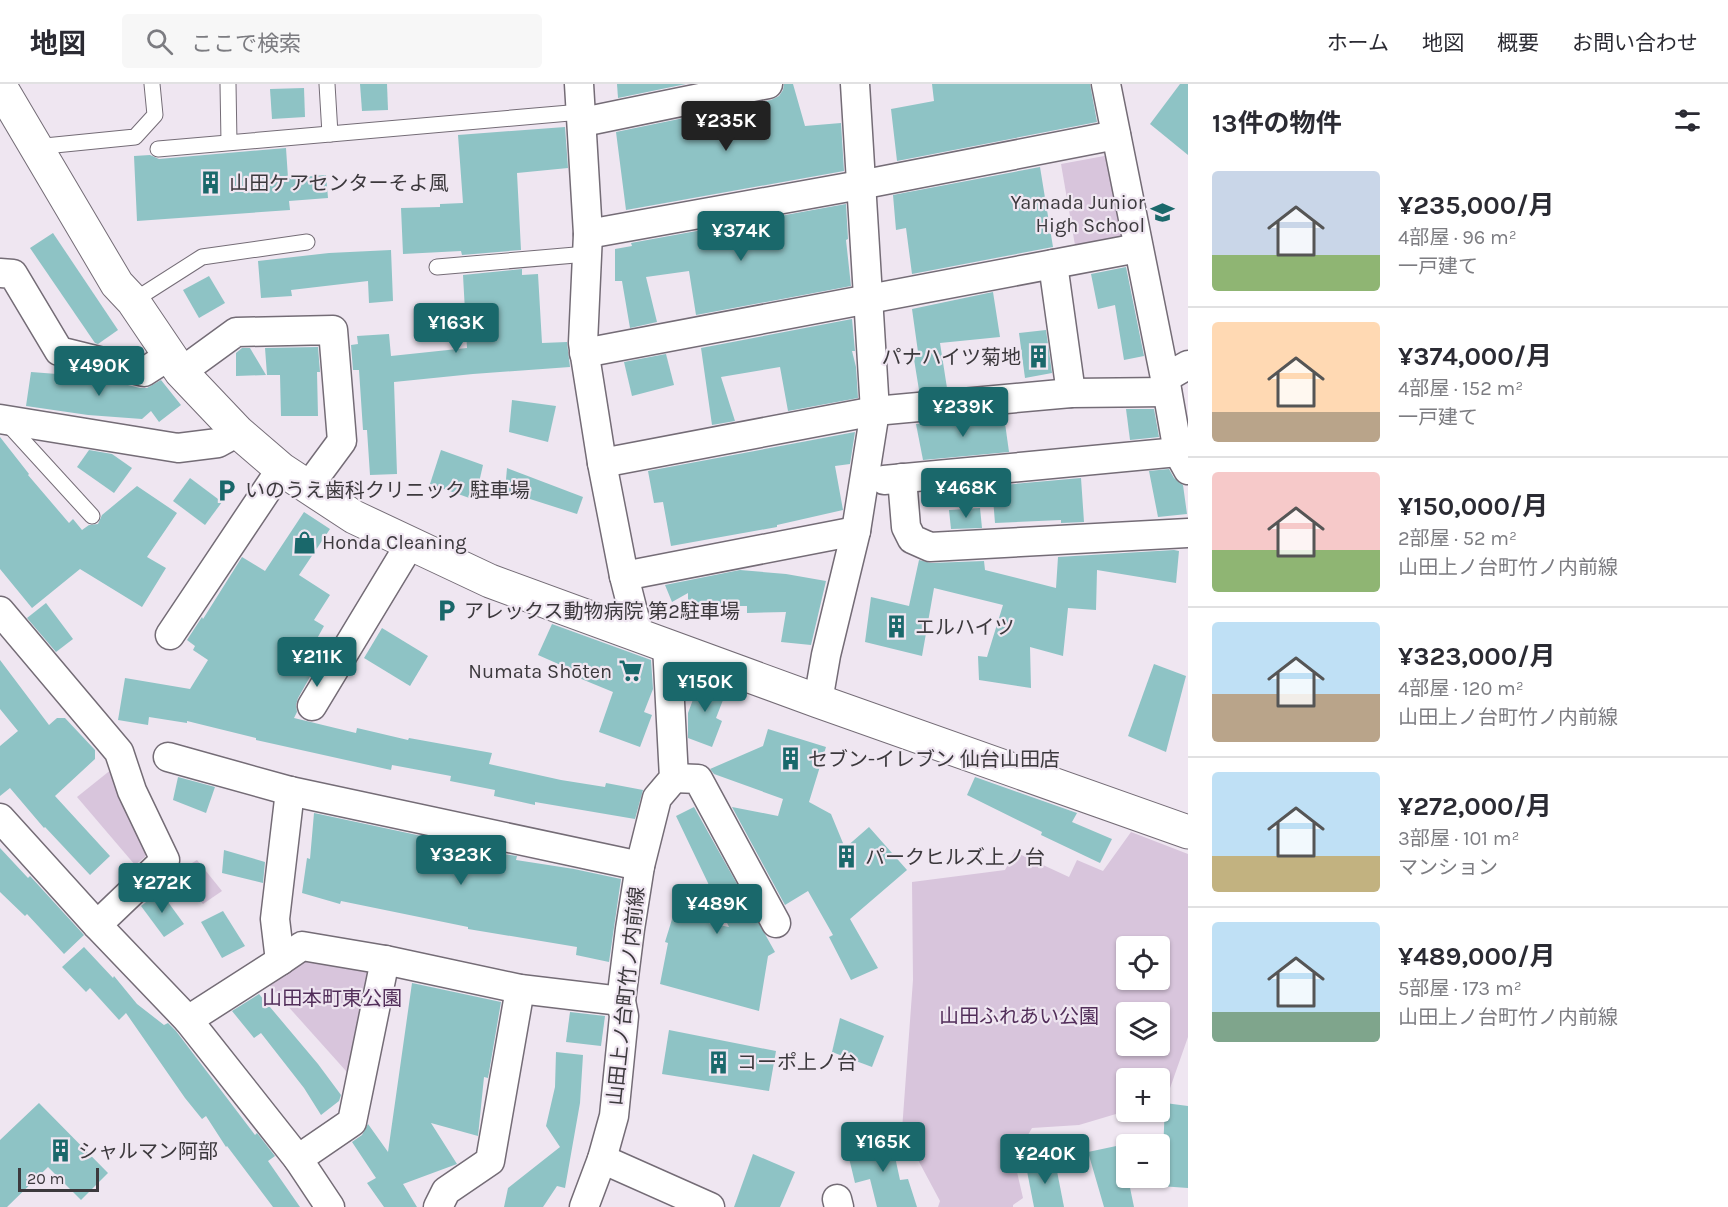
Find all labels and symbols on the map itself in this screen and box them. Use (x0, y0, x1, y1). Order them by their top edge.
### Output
pin: ¥235K (684, 101, 768, 152)
building icon: 山田ケアセンターそよ風 (198, 170, 224, 196)
place label: 山田ケアセンターそよ風 (229, 172, 449, 195)
place label: Yamada Junior High School (1011, 191, 1146, 237)
school or university icon: Yamada Junior High School (1150, 200, 1176, 226)
pin: ¥374K (699, 211, 783, 262)
pin: ¥163K (414, 303, 498, 354)
building icon: パナハイツ菊地 (1026, 344, 1052, 370)
pin: ¥490K (57, 346, 141, 397)
place label: パナハイツ菊地 (881, 346, 1021, 369)
pin: ¥239K (921, 387, 1005, 438)
pin: ¥468K (924, 468, 1008, 519)
parking icon: いのうえ歯科クリニック 駐車場 (214, 477, 240, 503)
place label: いのうえ歯科クリニック 駐車場 (245, 479, 530, 502)
shop icon: Honda Cleaning (291, 529, 317, 555)
place label: Honda Cleaning (322, 531, 467, 554)
parking icon: アレックス動物病院 第2駐車場 (433, 598, 459, 624)
place label: アレックス動物病院 第2駐車場 (464, 600, 740, 623)
building icon: エルハイツ (884, 614, 910, 640)
place label: エルハイツ (915, 616, 1015, 639)
pin: ¥211K (275, 637, 359, 688)
supermarket icon: Numata Shōten (617, 658, 643, 684)
place label: Numata Shōten (468, 660, 612, 683)
pin: ¥150K (663, 662, 747, 713)
building icon: セブン-イレブン 仙台山田店 (777, 746, 803, 772)
place label: セブン-イレブン 仙台山田店 (808, 748, 1060, 771)
pin: ¥323K (419, 835, 503, 886)
building icon: パークヒルズ上ノ台 (834, 844, 860, 870)
place label: パークヒルズ上ノ台 (865, 846, 1045, 869)
pin: ¥272K (120, 863, 204, 914)
pin: ¥489K (675, 884, 759, 935)
street label: 山田上ノ台町竹ノ内前線 (603, 885, 649, 1107)
park label: 山田本町東公園 (262, 987, 402, 1010)
park label: 山田ふれあい公園 (939, 1005, 1099, 1028)
building icon: コーポ上ノ台 (706, 1049, 732, 1075)
place label: コーポ上ノ台 (737, 1051, 857, 1074)
pin: ¥165K (841, 1122, 925, 1173)
pin: ¥240K (1003, 1134, 1087, 1185)
building icon: シャルマン阿部 (47, 1138, 73, 1164)
place label: シャルマン阿部 (78, 1140, 218, 1163)
scale bar (18, 1165, 99, 1192)

